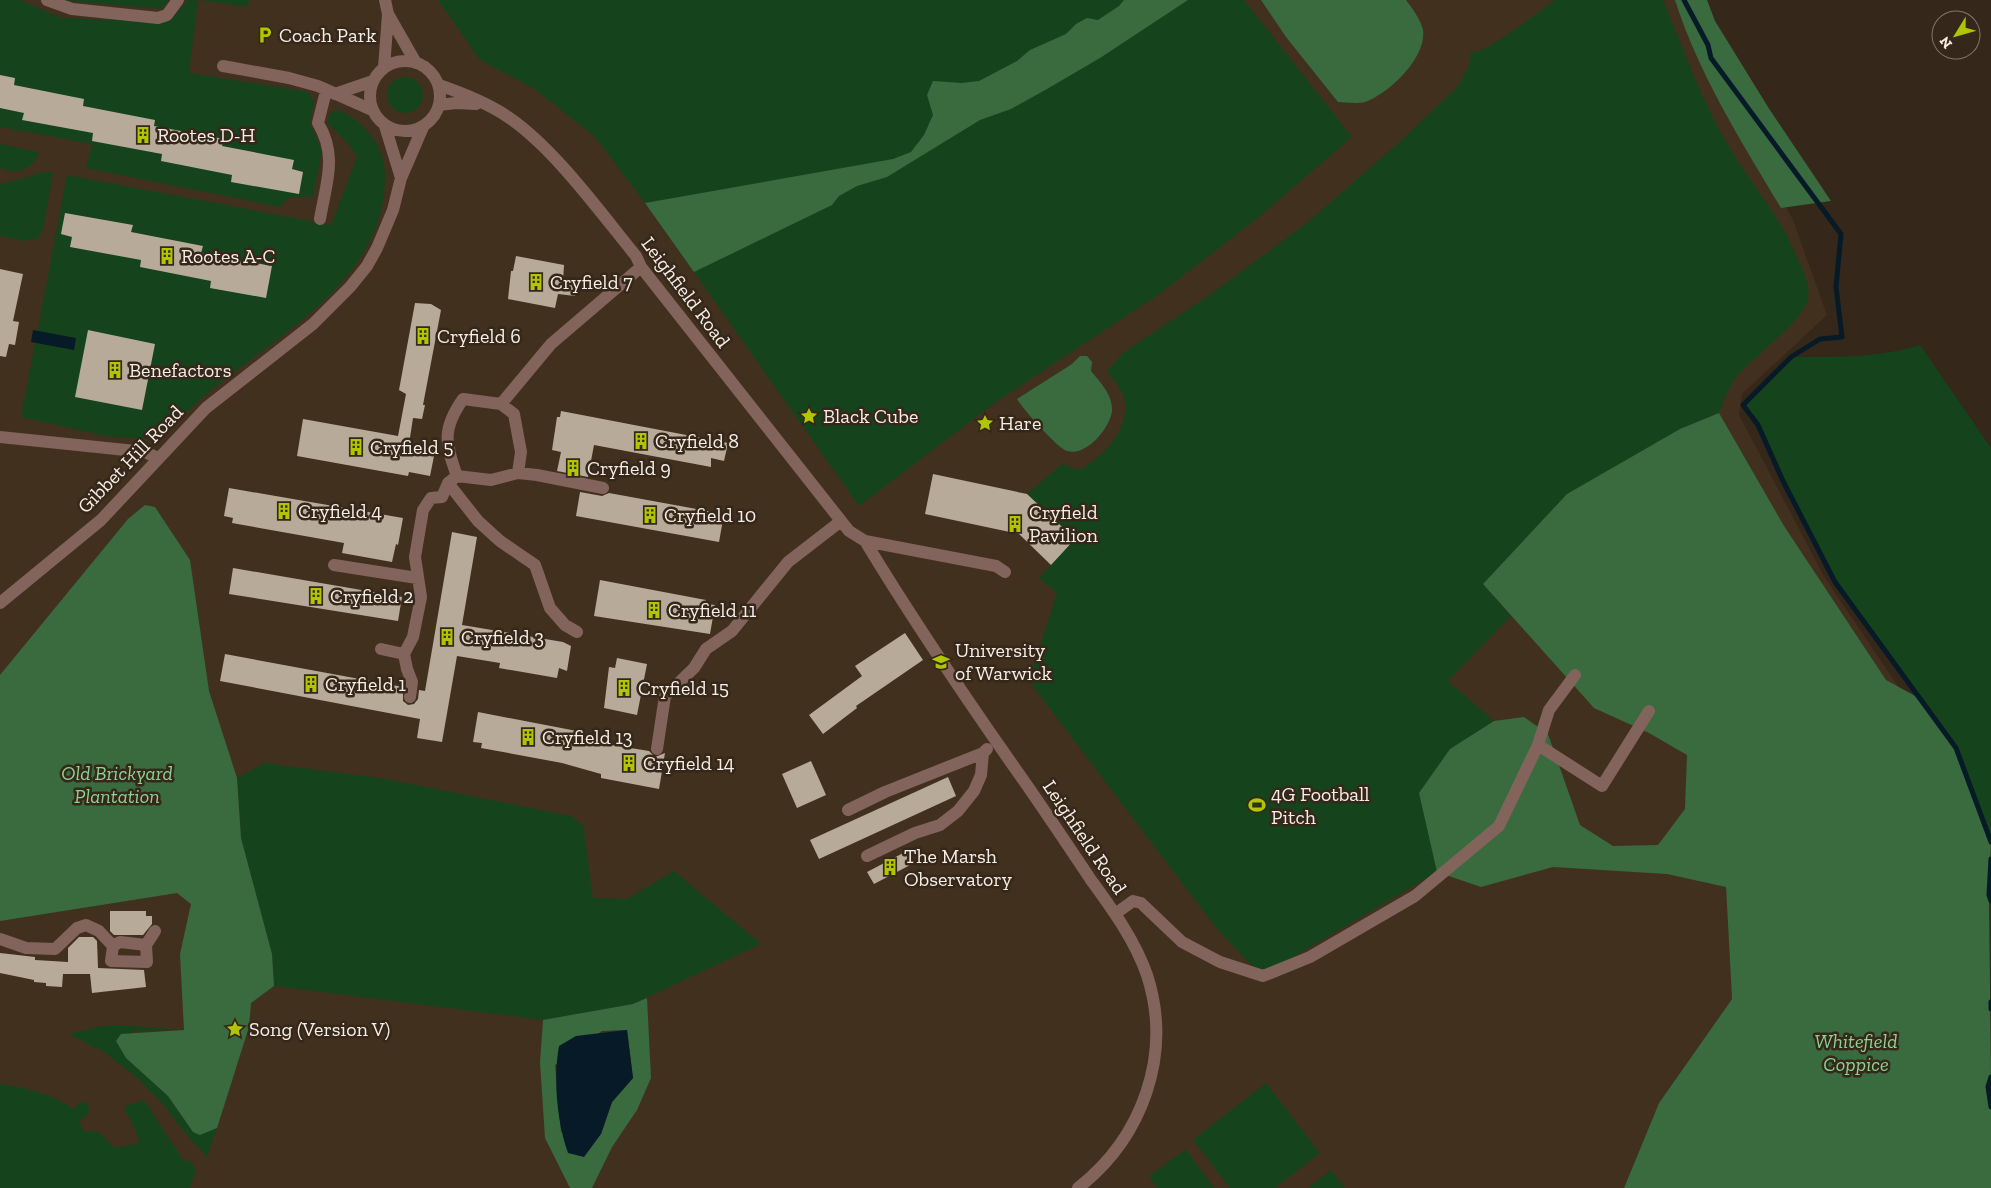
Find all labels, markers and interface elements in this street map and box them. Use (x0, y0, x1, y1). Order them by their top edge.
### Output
north arrow (1931, 10, 1981, 60)
place label: Coach Park (279, 23, 377, 47)
parking icon: Coach Park (255, 25, 275, 45)
text: N (1936, 33, 1956, 52)
place label: Rootes D-H (157, 123, 255, 147)
building icon: Rootes D-H (133, 125, 153, 145)
street label: Leighfield Road (636, 232, 736, 352)
place label: Rootes A-C (181, 244, 275, 268)
building icon: Rootes A-C (157, 246, 177, 266)
place label: Cryfield 7 (550, 270, 633, 294)
building icon: Cryfield 7 (526, 272, 546, 292)
place label: Cryfield 6 (437, 324, 521, 348)
building icon: Cryfield 6 (413, 326, 433, 346)
place label: Benefactors (129, 358, 231, 382)
building icon: Benefactors (105, 360, 125, 380)
street label: Gibbet Hill Road (72, 400, 188, 518)
place label: Black Cube (823, 404, 918, 428)
place icon: Black Cube (799, 406, 819, 426)
place label: Hare (999, 411, 1041, 435)
place icon: Hare (975, 413, 995, 433)
place label: Cryfield 8 (655, 429, 739, 453)
building icon: Cryfield 8 (631, 431, 651, 451)
place label: Cryfield 5 (370, 435, 453, 459)
building icon: Cryfield 5 (346, 437, 366, 457)
place label: Cryfield 9 (587, 456, 671, 480)
building icon: Cryfield 9 (563, 458, 583, 478)
place label: Cryfield 4 (298, 499, 382, 523)
place label: Cryfield Pavilion (1029, 500, 1099, 547)
building icon: Cryfield 4 (274, 501, 294, 521)
place label: Cryfield 10 (664, 503, 756, 527)
building icon: Cryfield 10 (640, 505, 660, 525)
building icon: Cryfield Pavilion (1005, 514, 1025, 534)
place label: Cryfield 2 (330, 584, 413, 608)
building icon: Cryfield 2 (306, 586, 326, 606)
place label: Cryfield 11 (668, 598, 757, 622)
building icon: Cryfield 11 (644, 600, 664, 620)
place label: Cryfield 3 (461, 625, 544, 649)
building icon: Cryfield 3 (437, 627, 457, 647)
place label: University of Warwick (955, 638, 1053, 685)
school or university icon: University of Warwick (931, 652, 951, 672)
place label: Cryfield 1 (325, 672, 406, 696)
building icon: Cryfield 1 (301, 674, 321, 694)
place label: Cryfield 15 (638, 676, 729, 700)
building icon: Cryfield 15 (614, 678, 634, 698)
place label: Cryfield 13 (542, 725, 633, 749)
building icon: Cryfield 13 (518, 727, 538, 747)
place label: Cryfield 14 (643, 751, 735, 775)
building icon: Cryfield 14 (619, 753, 639, 773)
park label: Old Brickyard Plantation (61, 761, 173, 808)
street label: Leighfield Road (1038, 775, 1132, 899)
place label: 4G Football Pitch (1271, 782, 1370, 829)
sports icon: 4G Football Pitch (1247, 795, 1267, 815)
place label: The Marsh Observatory (904, 844, 1013, 891)
building icon: The Marsh Observatory (880, 857, 900, 877)
place label: Song (Version V) (249, 1017, 390, 1041)
place icon: Song (Version V) (225, 1019, 245, 1039)
park label: Whitefield Coppice (1814, 1029, 1898, 1076)

